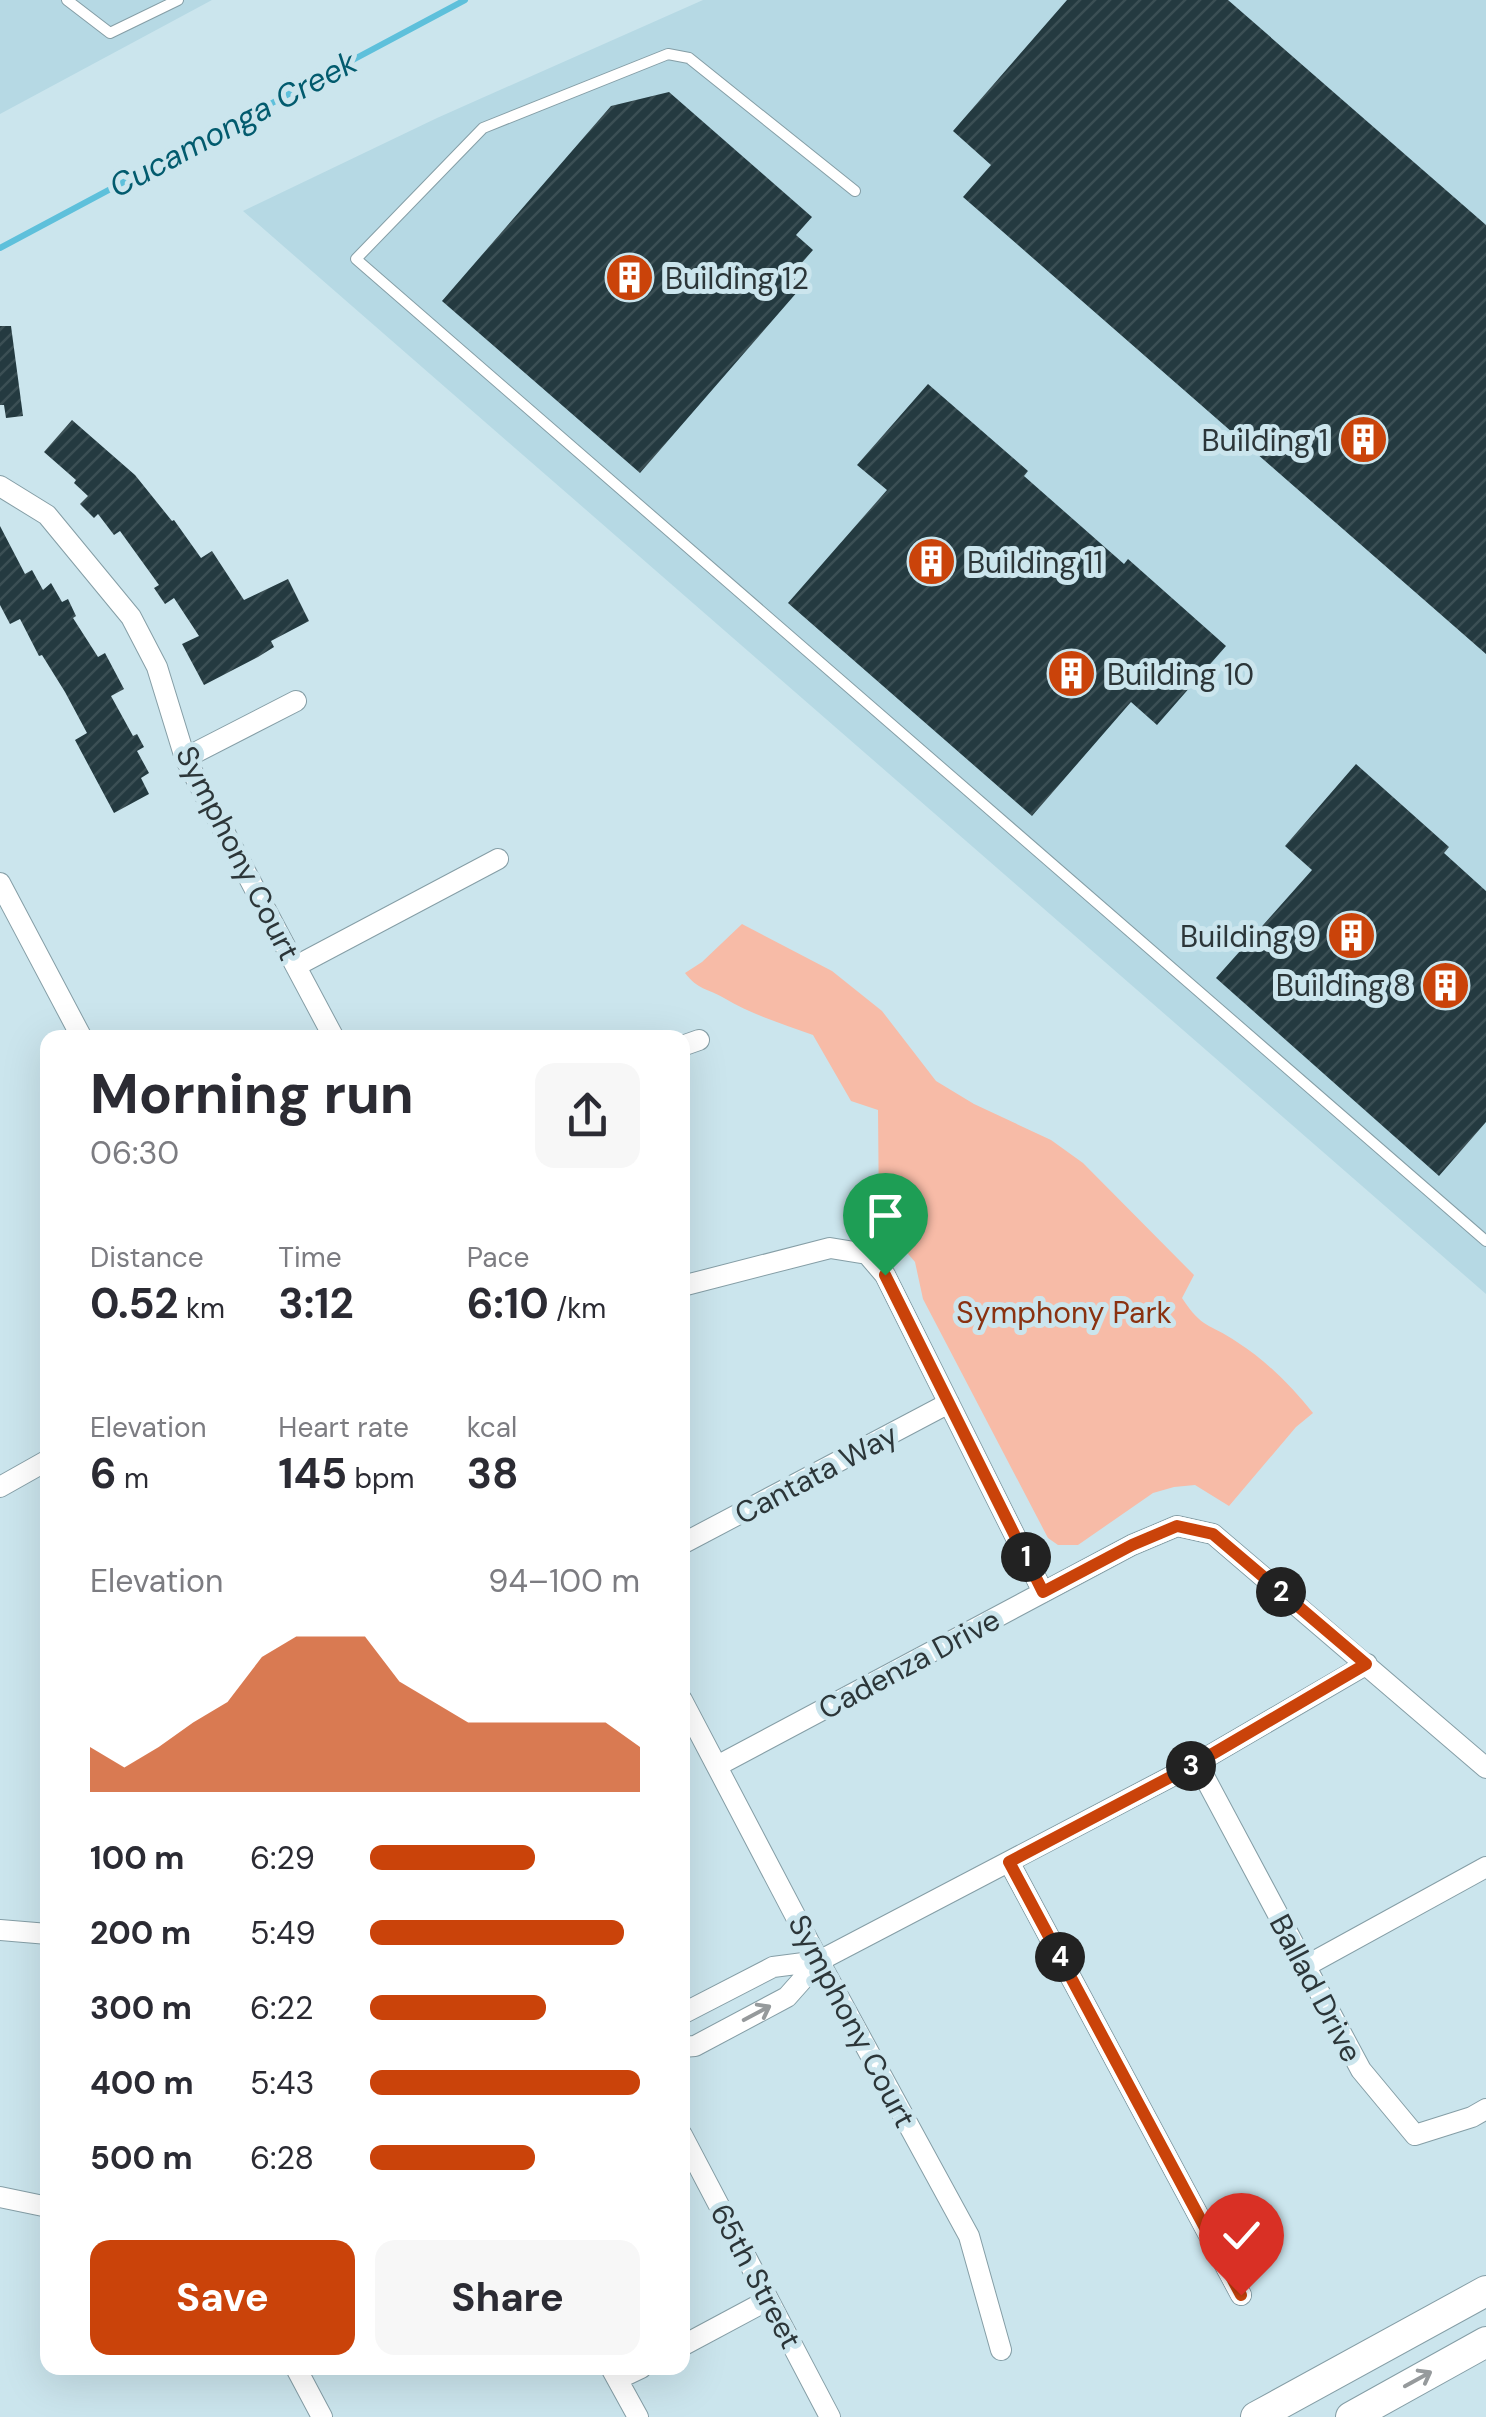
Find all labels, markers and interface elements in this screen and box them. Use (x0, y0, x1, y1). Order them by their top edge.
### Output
water label: Cucamonga Creek (102, 41, 365, 207)
building icon: Building 12 (604, 252, 656, 304)
place label: Building 12 (665, 259, 809, 298)
building icon: Building 1 (1337, 414, 1389, 466)
place label: Building 1 (1202, 421, 1328, 460)
building icon: Building 11 (906, 536, 958, 588)
place label: Building 11 (967, 543, 1103, 582)
building icon: Building 10 (1046, 648, 1098, 700)
place label: Building 10 (1107, 655, 1254, 694)
street label: Symphony Court (167, 739, 309, 967)
building icon: Building 9 (1325, 910, 1377, 962)
place label: Building 9 (1180, 917, 1316, 956)
building icon: Building 8 (1420, 959, 1472, 1011)
place label: Building 8 (1276, 966, 1411, 1005)
text: Morning run (90, 1058, 414, 1130)
button: share (535, 1063, 640, 1168)
text: 06:30 (90, 1132, 179, 1174)
pin (843, 1173, 928, 1276)
icon: arrive (858, 1188, 913, 1243)
text: Distance (90, 1239, 204, 1276)
text: Time (278, 1239, 342, 1276)
text: Pace (467, 1239, 529, 1276)
text: 0.52 (90, 1276, 179, 1331)
text: 3:12 (278, 1276, 354, 1331)
text: 6:10 (467, 1276, 549, 1331)
text: km (179, 1290, 225, 1327)
text: /km (549, 1290, 606, 1327)
park label: Symphony Park (956, 1293, 1172, 1332)
text: Elevation (90, 1409, 207, 1446)
text: Heart rate (278, 1409, 409, 1446)
text: kcal (467, 1409, 517, 1446)
street label: Cantata Way (728, 1415, 904, 1533)
text: 6 (90, 1446, 117, 1501)
text: 145 (278, 1446, 347, 1501)
text: 38 (467, 1446, 519, 1501)
text: m (117, 1460, 149, 1497)
text: bpm (347, 1460, 415, 1497)
pin: 1 (1001, 1532, 1051, 1582)
text: 1 (1021, 1538, 1031, 1575)
text: Elevation (90, 1560, 223, 1602)
text: 94–100 m (488, 1560, 640, 1602)
pin: 2 (1256, 1567, 1306, 1617)
text: 2 (1273, 1573, 1289, 1610)
street label: Cadenza Drive (812, 1600, 1006, 1728)
pin: 3 (1166, 1741, 1216, 1791)
text: 3 (1183, 1747, 1199, 1784)
text: 100 m (90, 1837, 184, 1879)
text: 6:29 (250, 1837, 315, 1879)
street label: Ballad Drive (1261, 1907, 1371, 2069)
street label: Symphony Court (780, 1908, 924, 2134)
text: 200 m (90, 1912, 191, 1954)
text: 5:49 (250, 1912, 316, 1954)
pin: 4 (1035, 1932, 1085, 1982)
text: 4 (1051, 1938, 1069, 1975)
text: 300 m (90, 1987, 192, 2029)
text: 6:22 (250, 1987, 313, 2029)
one-way arrow (741, 2003, 771, 2022)
text: 400 m (90, 2062, 194, 2104)
text: 5:43 (250, 2062, 314, 2104)
text: 500 m (90, 2137, 193, 2179)
text: 6:28 (250, 2137, 314, 2179)
pin (1199, 2193, 1284, 2296)
street label: 65th Street (702, 2197, 810, 2355)
icon: check (1214, 2208, 1269, 2263)
button: Save (90, 2240, 355, 2355)
button: Share (375, 2240, 640, 2355)
one-way arrow (1403, 2369, 1433, 2389)

